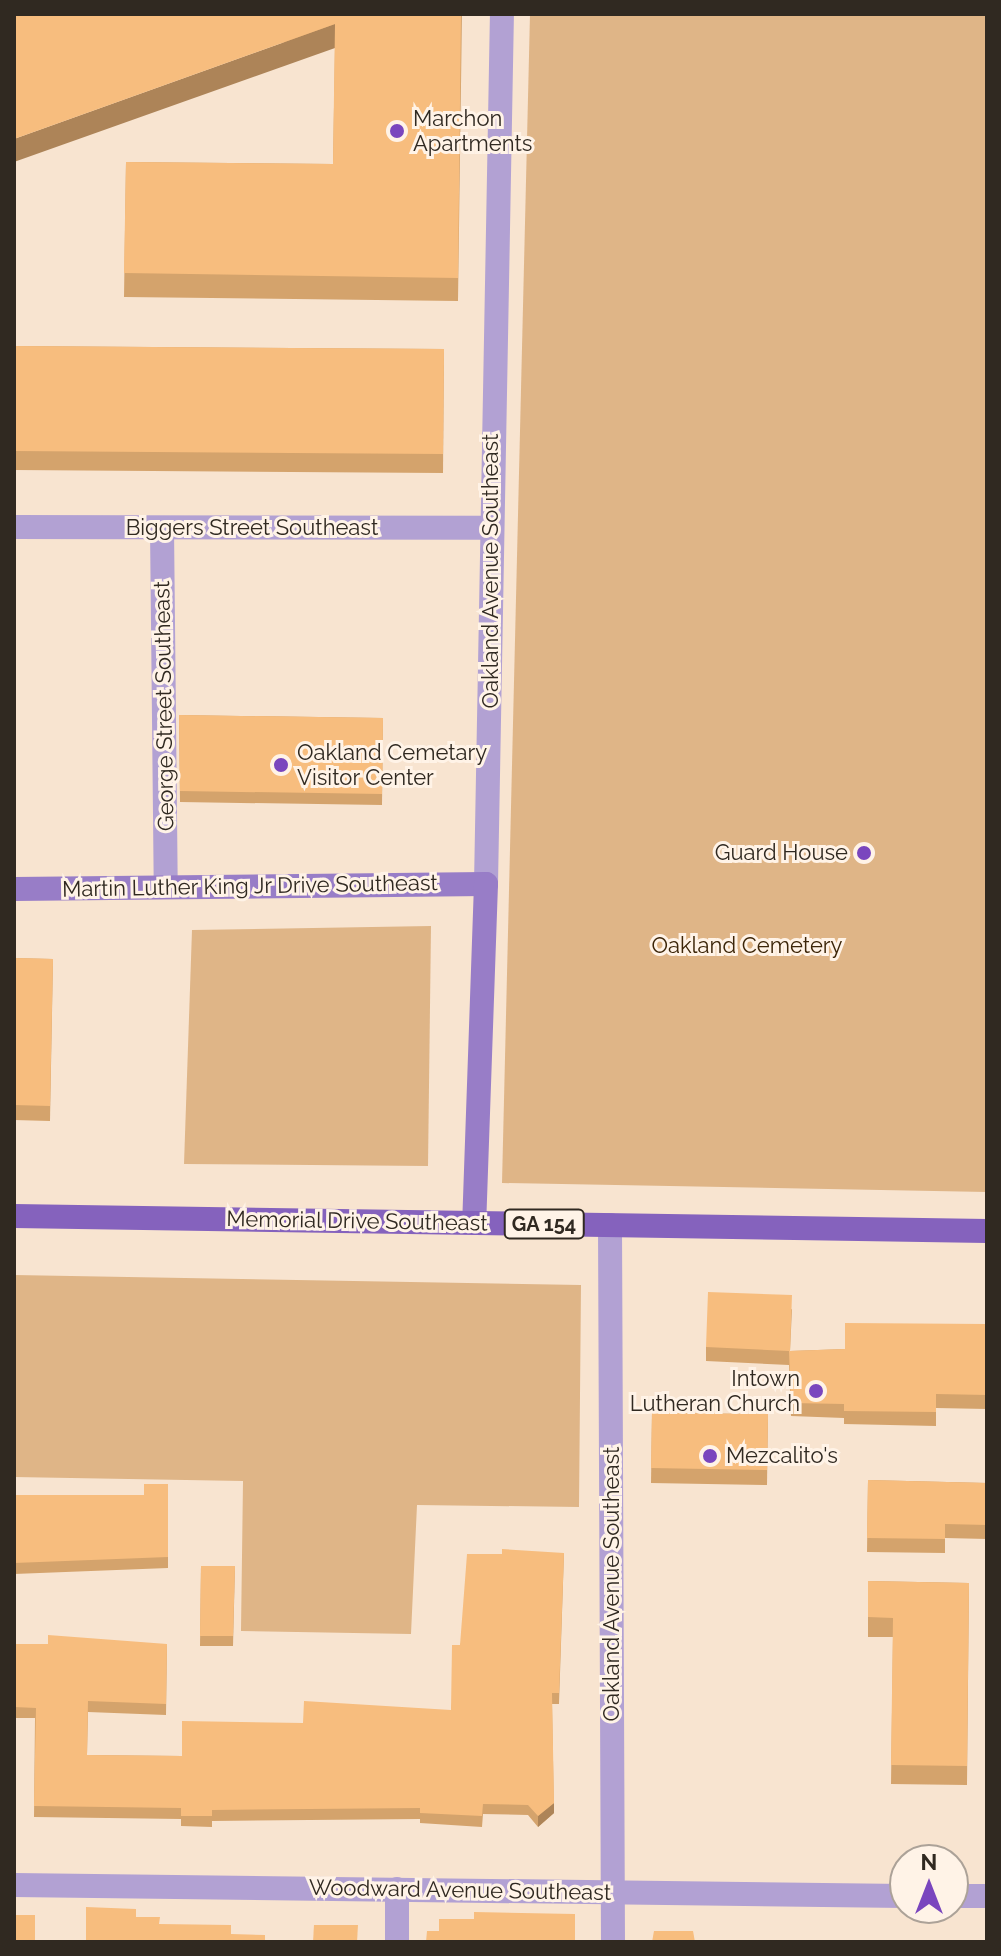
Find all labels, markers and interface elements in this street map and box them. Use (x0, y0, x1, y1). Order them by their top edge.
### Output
place label: Marchon Apartments (413, 105, 532, 156)
marker: Marchon Apartments (388, 122, 406, 140)
street label: Oakland Avenue Southeast (478, 433, 504, 709)
street label: Biggers Street Southeast (126, 515, 378, 541)
street label: George Street Southeast (149, 581, 179, 831)
place label: Oakland Cemetary Visitor Center (297, 739, 487, 790)
marker: Oakland Cemetary Visitor Center (272, 756, 290, 774)
place label: Guard House (715, 840, 848, 866)
marker: Guard House (855, 844, 873, 862)
street label: Martin Luther King Jr Drive Southeast (61, 870, 439, 902)
park label: Oakland Cemetery (652, 933, 842, 959)
street label: Memorial Drive Southeast (226, 1206, 488, 1236)
road number: GA 154 (502, 1208, 586, 1240)
place label: Intown Lutheran Church (630, 1365, 800, 1416)
marker: Intown Lutheran Church (807, 1382, 825, 1400)
place label: Mezcalito's (726, 1443, 838, 1469)
street label: Oakland Avenue Southeast (599, 1446, 625, 1722)
marker: Mezcalito's (701, 1447, 719, 1465)
north arrow (889, 1844, 969, 1924)
text: N (921, 1849, 937, 1875)
street label: Woodward Avenue Southeast (308, 1874, 612, 1906)

